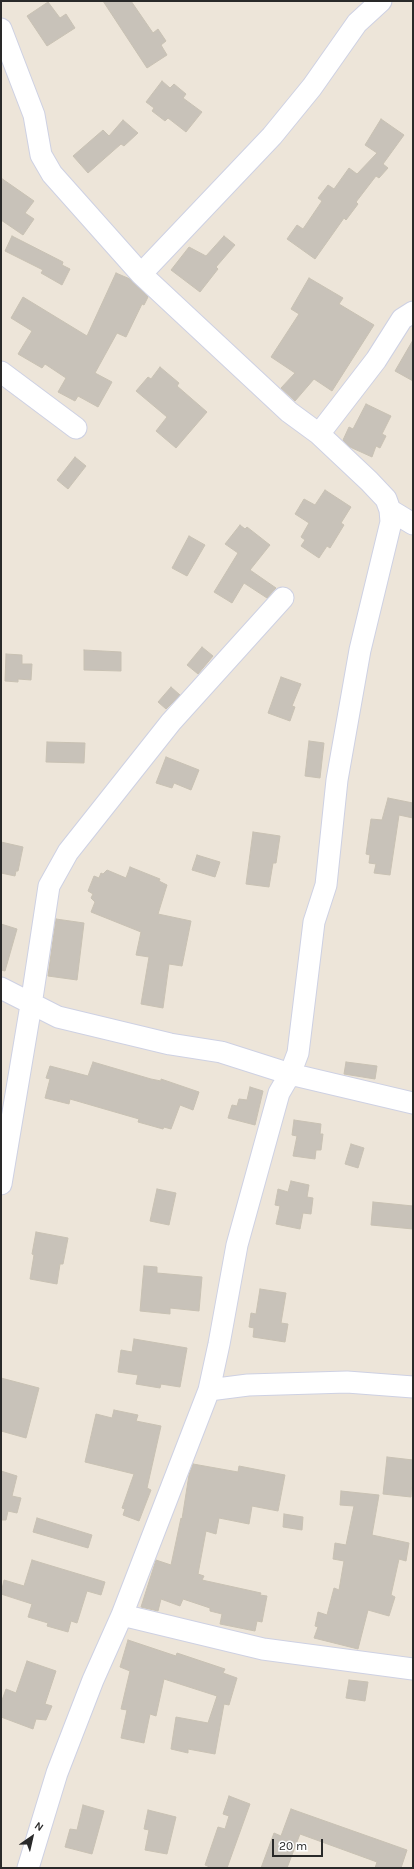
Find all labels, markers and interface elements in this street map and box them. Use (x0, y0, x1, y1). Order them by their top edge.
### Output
north arrow (12, 1817, 52, 1857)
text: N (32, 1819, 46, 1834)
scale bar (274, 1831, 325, 1857)
text: 20 m (279, 1839, 307, 1853)

